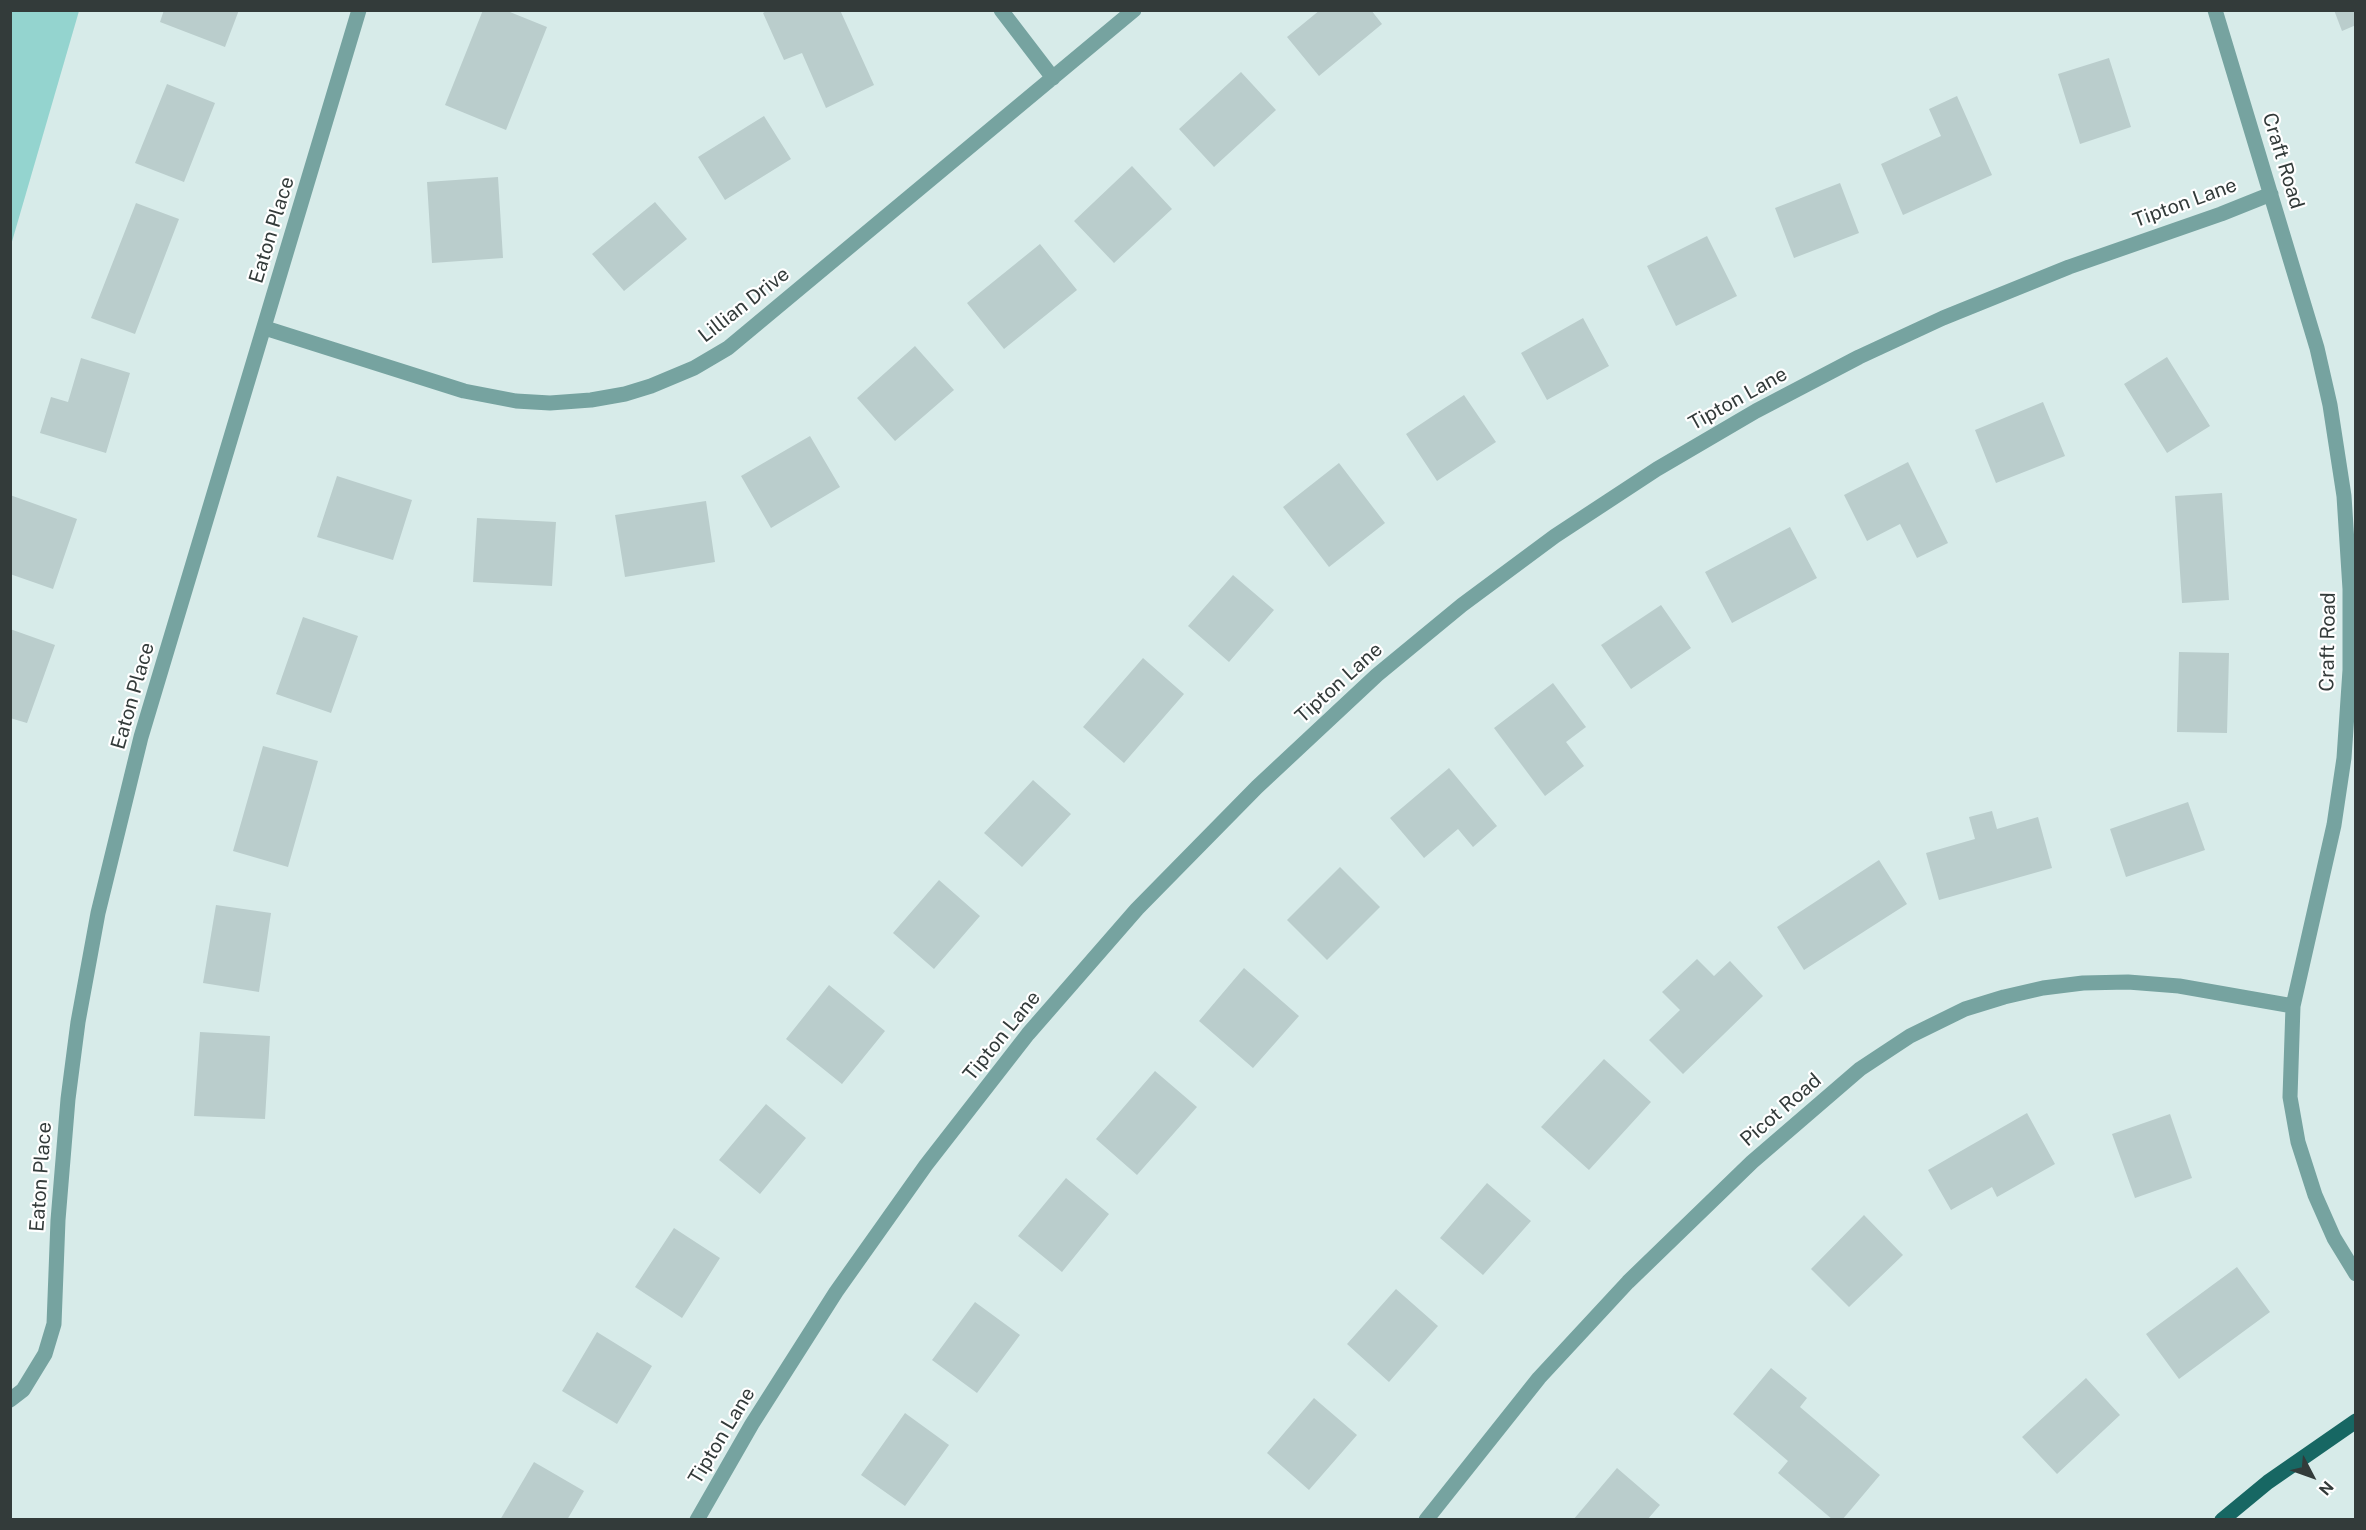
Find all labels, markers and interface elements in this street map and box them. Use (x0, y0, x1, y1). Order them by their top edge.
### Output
street label: Craft Road (2257, 110, 2309, 212)
street label: Tipton Lane (2130, 173, 2240, 233)
street label: Eaton Place (244, 174, 300, 286)
street label: Lillian Drive (694, 262, 794, 348)
street label: Tipton Lane (1685, 362, 1791, 436)
street label: Craft Road (2315, 592, 2341, 692)
street label: Tipton Lane (1291, 638, 1387, 728)
street label: Eaton Place (106, 640, 160, 752)
street label: Tipton Lane (958, 986, 1046, 1086)
street label: Picot Road (1736, 1068, 1826, 1152)
street label: Eaton Place (25, 1121, 57, 1233)
street label: Tipton Lane (684, 1383, 760, 1489)
north arrow (2282, 1446, 2342, 1506)
text: N (2315, 1477, 2337, 1499)

